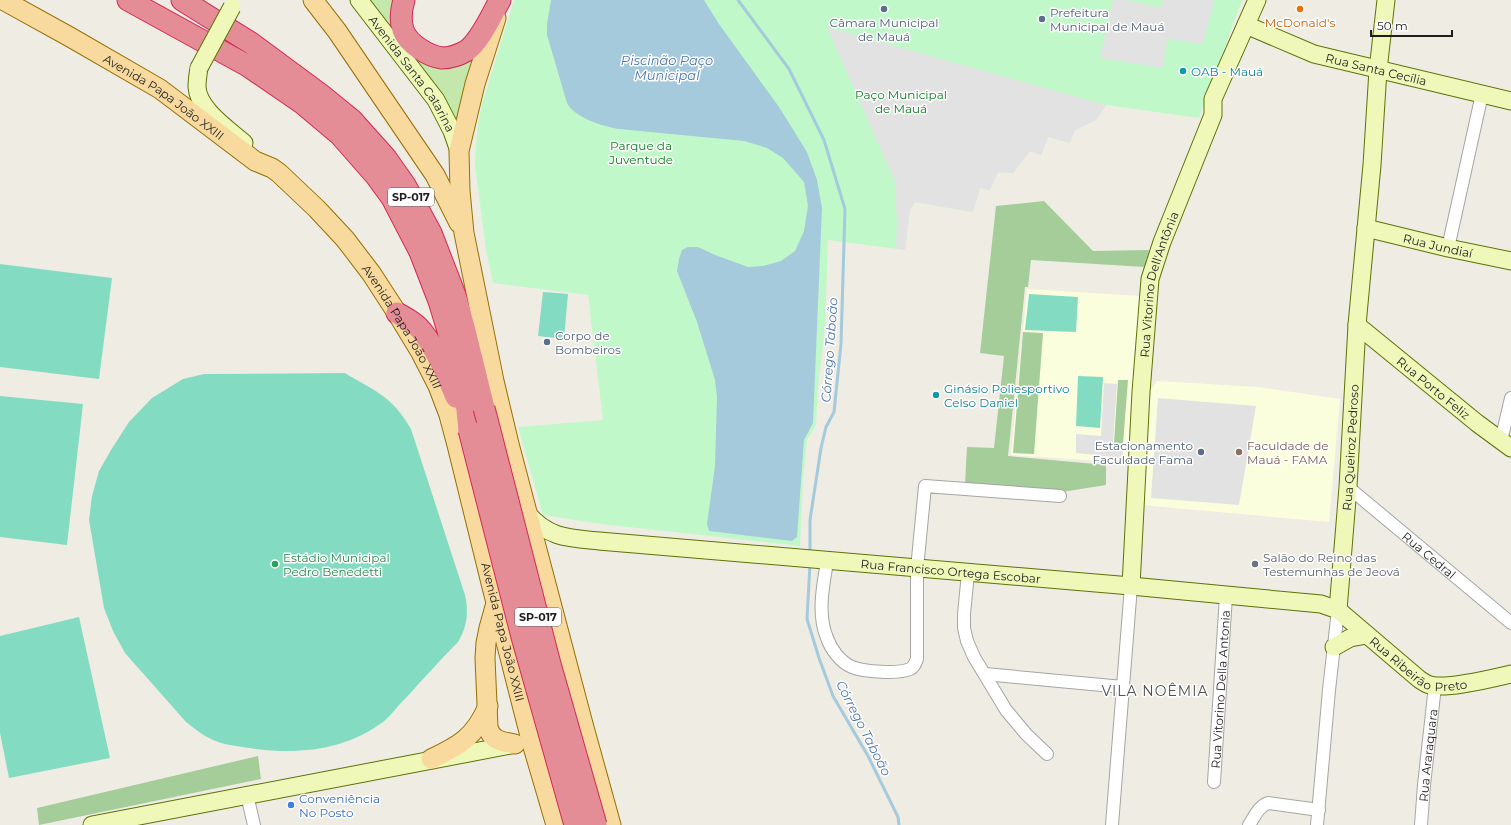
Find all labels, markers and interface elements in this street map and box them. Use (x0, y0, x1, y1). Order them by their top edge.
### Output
marker: Câmara Municipal de Mauá (879, 4, 889, 14)
marker: McDonald's (1295, 4, 1305, 14)
place label: Prefeitura Municipal de Mauá (1050, 5, 1165, 34)
street label: Avenida Santa Catarina (366, 12, 459, 134)
scale bar (1371, 12, 1452, 38)
marker: Prefeitura Municipal de Mauá (1037, 14, 1047, 24)
place label: Câmara Municipal de Mauá (829, 15, 939, 44)
place label: McDonald's (1265, 15, 1335, 30)
text: 50 m (1377, 18, 1408, 33)
street label: Rua Santa Cecília (1324, 50, 1428, 88)
street label: Avenida Papa João XXIII (101, 51, 227, 143)
water label: Piscinão Paço Municipal (621, 52, 713, 83)
place label: OAB - Mauá (1191, 64, 1263, 79)
marker: OAB - Mauá (1178, 66, 1188, 76)
park label: Paço Municipal de Mauá (855, 87, 947, 116)
park label: Parque da Juventude (608, 138, 673, 167)
road number: SP-017 (388, 188, 434, 206)
street label: Rua Vitorino Dell'Antônia (1136, 209, 1181, 358)
street label: Rua Jundiaí (1402, 230, 1475, 261)
street label: Avenida Papa João XXIII (359, 261, 446, 391)
water label: Córrego Taboão (817, 297, 841, 403)
place label: Corpo de Bombeiros (555, 328, 621, 357)
marker: Corpo de Bombeiros (542, 337, 552, 347)
street label: Rua Porto Feliz (1394, 353, 1474, 422)
place label: Ginásio Poliesportivo Celso Daniel (944, 381, 1070, 410)
street label: Rua Queiroz Pedroso (1339, 384, 1361, 511)
marker: Ginásio Poliesportivo Celso Daniel (931, 390, 941, 400)
place label: Estacionamento Faculdade Fama (1093, 438, 1193, 467)
place label: Faculdade de Mauá - FAMA (1247, 438, 1329, 467)
marker: Estacionamento Faculdade Fama (1196, 447, 1206, 457)
marker: Faculdade de Mauá - FAMA (1234, 447, 1244, 457)
street label: Rua Cedral (1400, 528, 1459, 582)
place label: Estádio Municipal Pedro Benedetti (283, 550, 390, 579)
place label: Salão do Reino das Testemunhas de Jeová (1263, 550, 1400, 579)
street label: Rua Francisco Ortega Escobar (860, 556, 1042, 586)
marker: Estádio Municipal Pedro Benedetti (270, 559, 280, 569)
marker: Salão do Reino das Testemunhas de Jeová (1250, 559, 1260, 569)
street label: Avenida Papa João XXIII (479, 561, 528, 703)
road number: SP-017 (515, 608, 561, 626)
street label: Rua Vitorino Della Antonia (1207, 610, 1233, 769)
street label: Rua Ribeirão Preto (1367, 633, 1468, 694)
water label: Córrego Taboão (833, 678, 895, 778)
district label: VILA NOÊMIA (1102, 682, 1208, 700)
street label: Rua Araraquara (1415, 708, 1440, 802)
place label: Conveniência No Posto (299, 791, 380, 820)
marker: Conveniência No Posto (286, 800, 296, 810)

